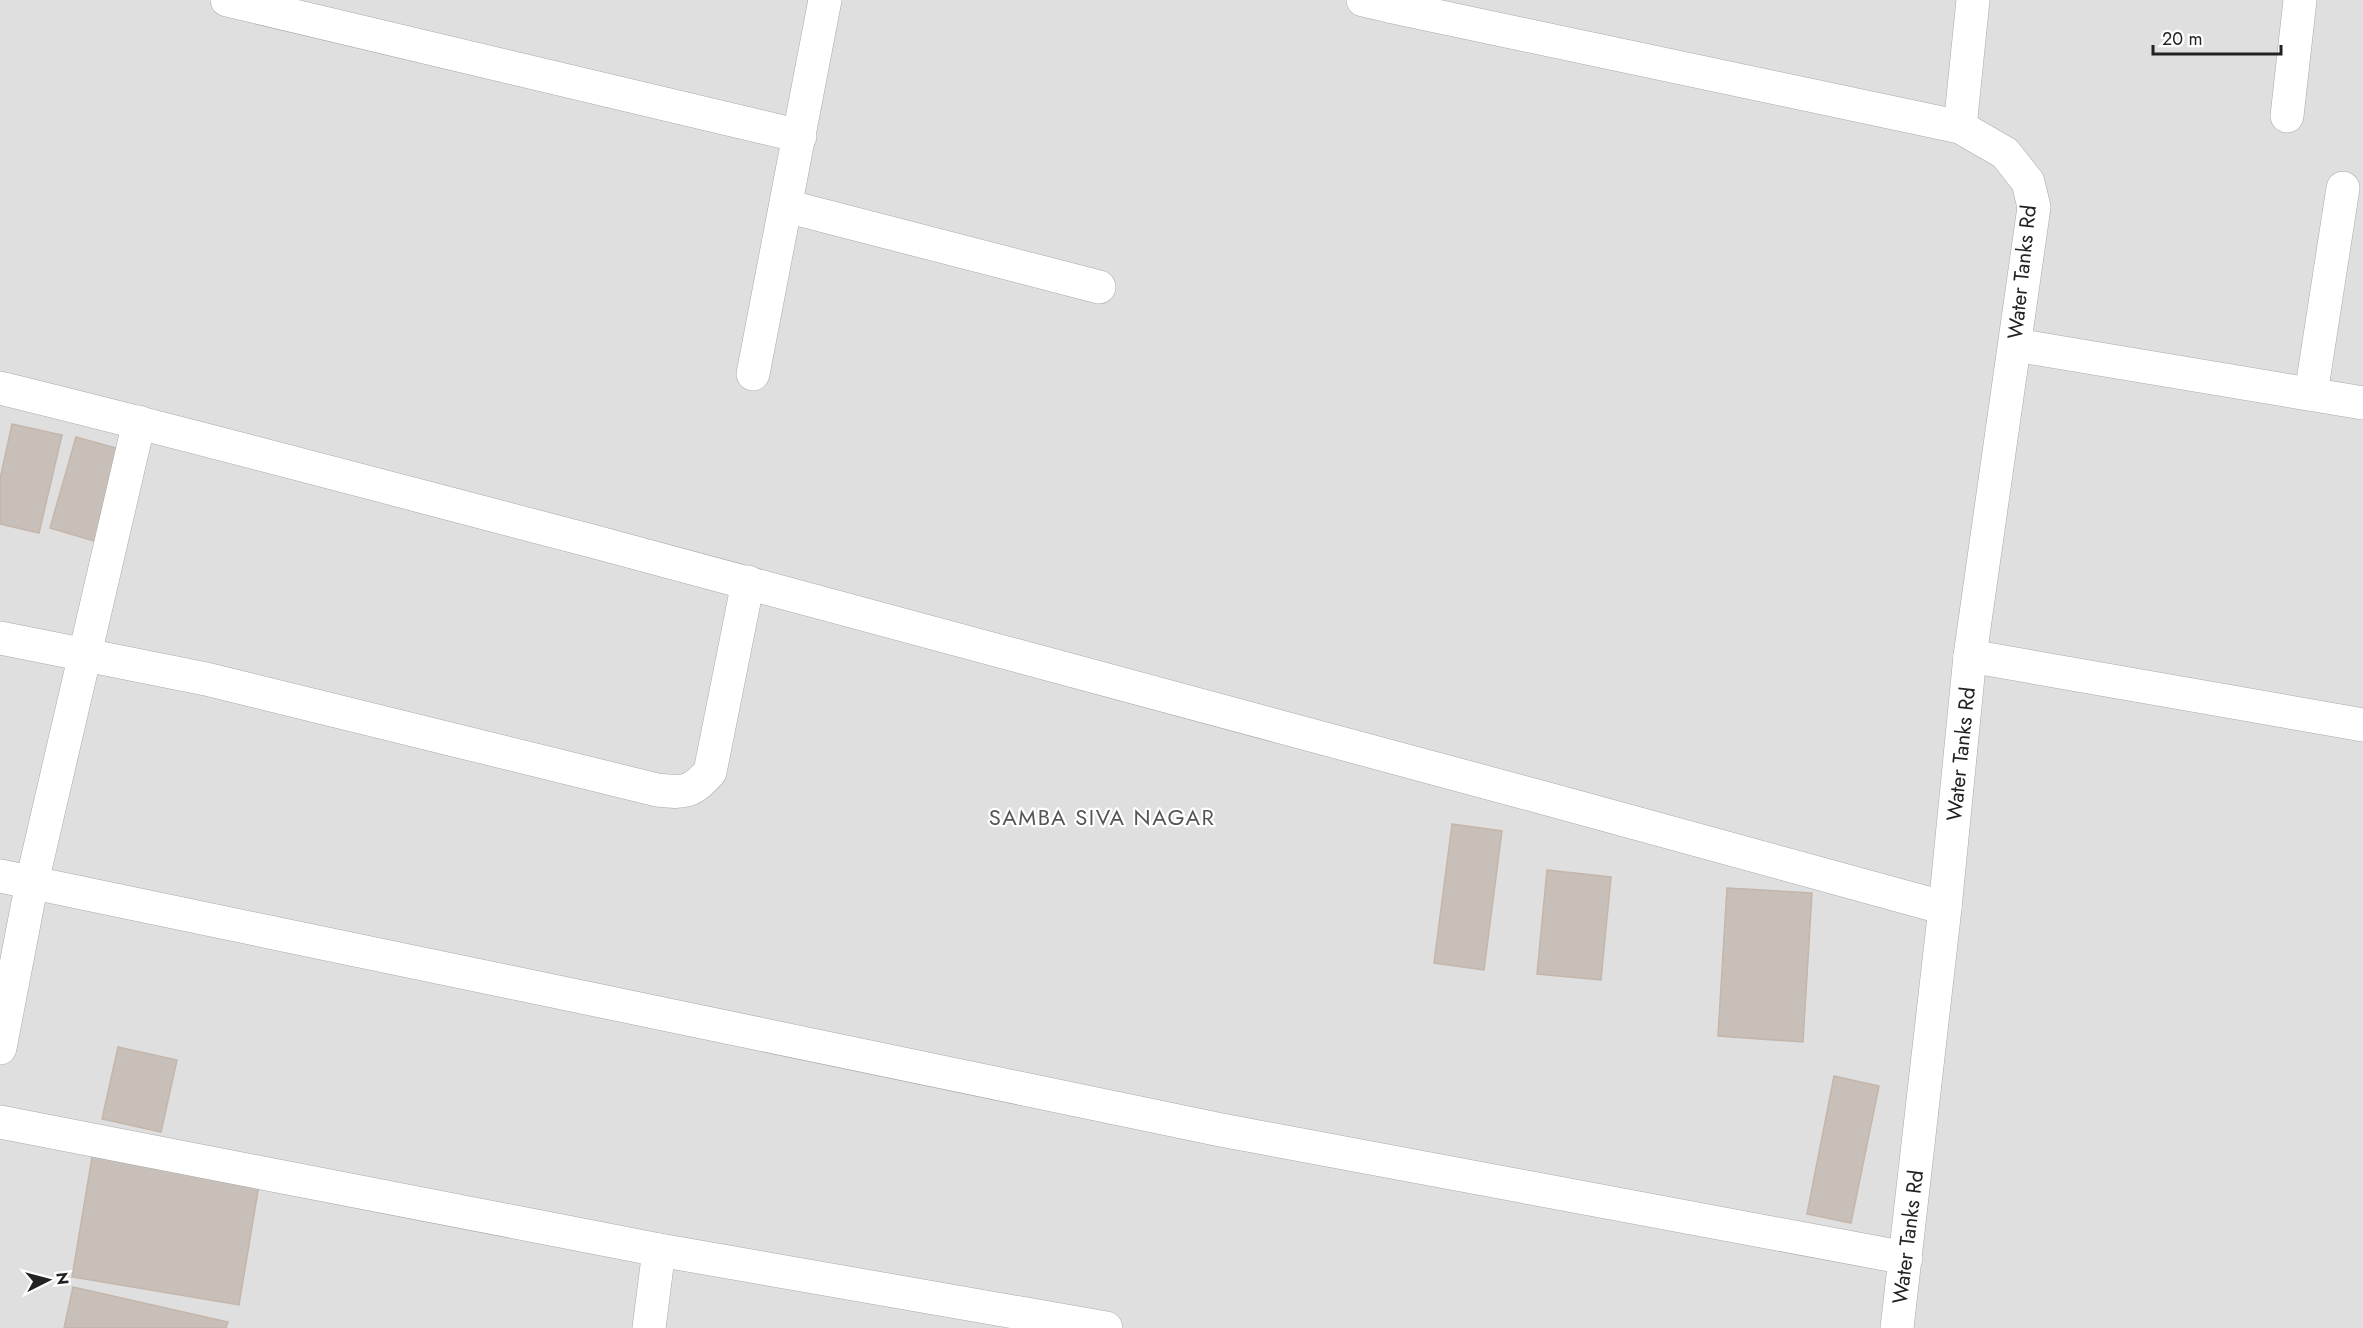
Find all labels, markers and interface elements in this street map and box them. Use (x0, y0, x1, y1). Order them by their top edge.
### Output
scale bar (2153, 18, 2280, 56)
text: 20 m (2162, 26, 2202, 52)
street label: Water Tanks Rd (2000, 203, 2044, 341)
street label: Water Tanks Rd (1939, 685, 1983, 823)
district label: SAMBA SIVA NAGAR (989, 801, 1215, 833)
street label: Water Tanks Rd (1885, 1168, 1931, 1306)
north arrow (18, 1250, 78, 1310)
text: N (50, 1271, 75, 1286)

